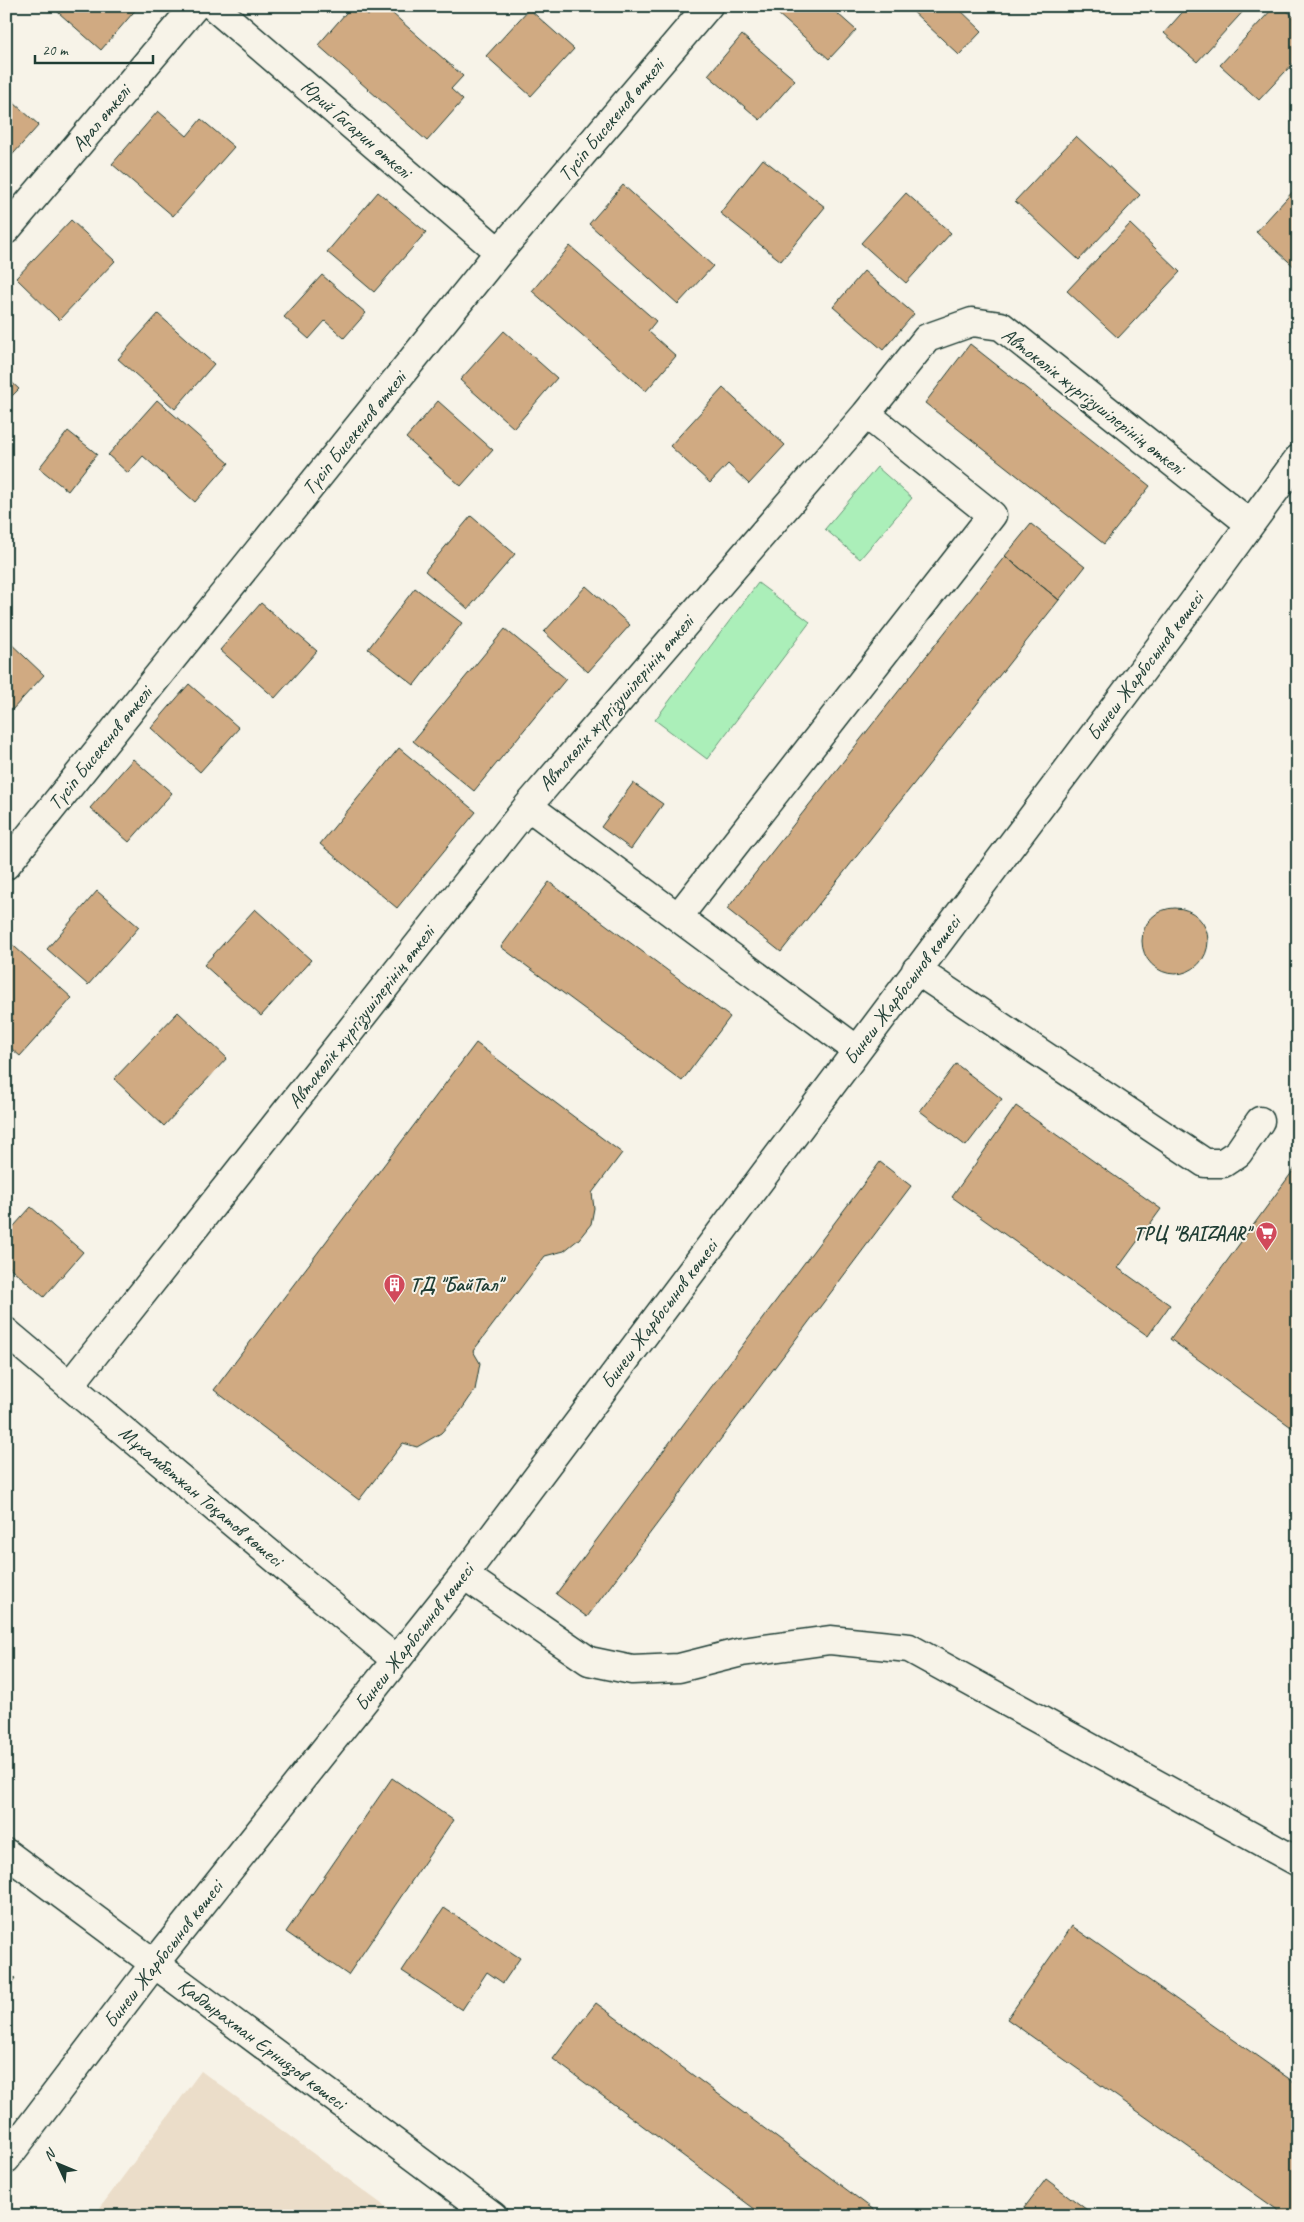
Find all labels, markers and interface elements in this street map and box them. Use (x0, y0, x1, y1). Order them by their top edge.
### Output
scale bar (35, 32, 152, 64)
text: 20 m (42, 41, 69, 60)
street label: Түсіп Бисекенов өткелі (553, 52, 671, 186)
street label: Юрий Гагарин өткелі (296, 74, 418, 185)
street label: Арал өткелі (66, 78, 137, 156)
street label: Автокөлік жүргізушілерінің өткелі (996, 322, 1191, 482)
street label: Түсіп Бисекенов өткелі (296, 364, 413, 500)
street label: Бинеш Жарбосынов көшесі (1081, 585, 1211, 745)
street label: Автокөлік жүргізушілерінің өткелі (533, 608, 701, 797)
street label: Түсіп Бисекенов өткелі (42, 679, 159, 815)
street label: Бинеш Жарбосынов көшесі (838, 909, 968, 1069)
street label: Автокөлік жүргізушілерінің өткелі (282, 919, 442, 1114)
place label: ТРЦ "BAIZAAR" (1134, 1221, 1254, 1246)
supermarket icon: ТРЦ "BAIZAAR" (1254, 1221, 1278, 1252)
street label: Бинеш Жарбосынов көшесі (595, 1233, 725, 1393)
building icon: ТД "БайТал" (382, 1272, 406, 1303)
place label: ТД "БайТал" (410, 1272, 506, 1297)
street label: Мұхамбетжан Тоқатов көшесі (114, 1420, 290, 1573)
street label: Бинеш Жарбосынов көшесі (349, 1557, 481, 1716)
street label: Бинеш Жарбосынов көшесі (98, 1874, 230, 2033)
street label: Қабдырахман Ерниязов көшесі (173, 1973, 353, 2117)
north arrow (32, 2140, 82, 2190)
text: N (40, 2145, 60, 2164)

